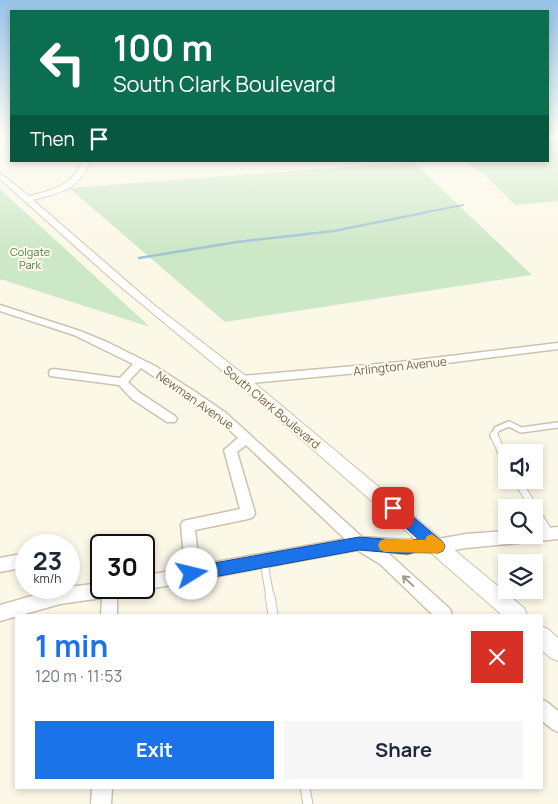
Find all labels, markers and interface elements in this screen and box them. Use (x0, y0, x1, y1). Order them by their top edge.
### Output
text: 100 m (113, 24, 213, 72)
icon: left (30, 30, 95, 95)
text: South Clark Boulevard (113, 69, 336, 99)
icon: arrive (85, 125, 113, 153)
text: Then (30, 126, 75, 152)
park label: Colgate Park (10, 244, 51, 272)
street label: Arlington Avenue (352, 353, 448, 379)
street label: South Clark Boulevard (220, 361, 324, 453)
street label: Newman Avenue (153, 367, 237, 433)
map controls (498, 444, 543, 599)
button: sound (498, 444, 543, 489)
pin (372, 487, 414, 529)
icon: arrive (379, 494, 407, 522)
button: search (498, 499, 543, 544)
speed limit sign: 30 (90, 534, 155, 599)
text: 23 (33, 543, 62, 578)
position arrow (165, 547, 217, 599)
button: layers (498, 554, 543, 599)
text: km/h (34, 570, 61, 587)
one-way arrow (402, 575, 414, 587)
text: 1 min (35, 625, 108, 666)
button: close (471, 631, 523, 683)
text: 120 m · 11:53 (35, 665, 122, 687)
button: Exit (35, 721, 274, 779)
button: Share (284, 721, 523, 779)

